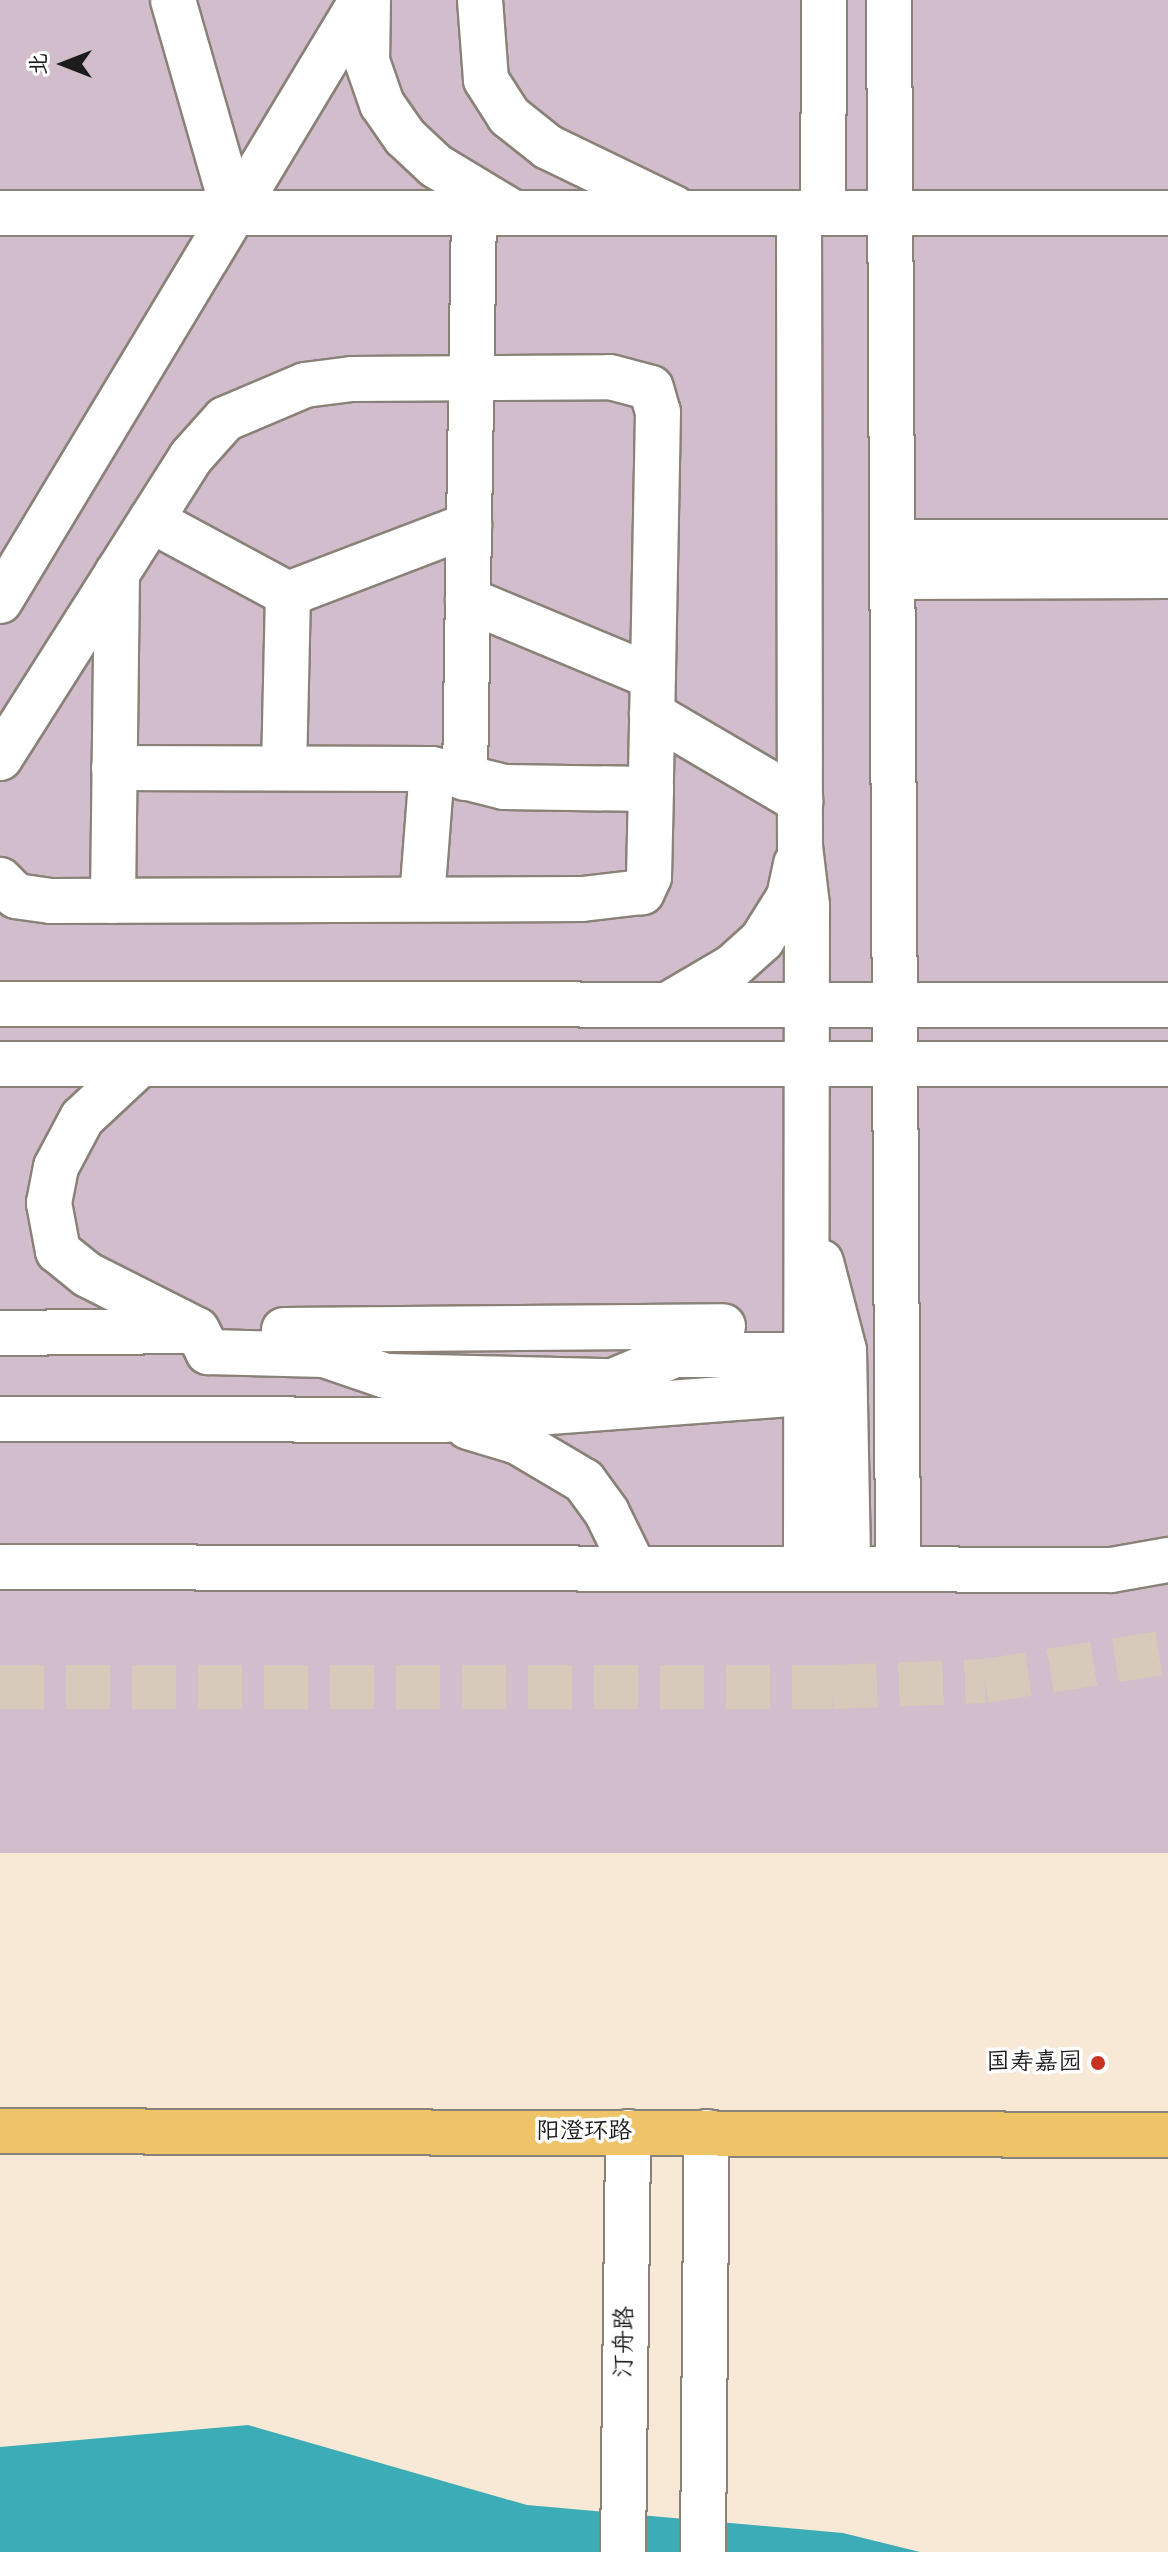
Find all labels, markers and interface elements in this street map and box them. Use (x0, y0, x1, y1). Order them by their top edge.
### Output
north arrow (24, 24, 104, 104)
text: 北 (22, 53, 57, 75)
place label: 国寿嘉园 (986, 2049, 1082, 2077)
marker: 国寿嘉园 (1089, 2054, 1107, 2072)
street label: 阳澄环路 (536, 2118, 632, 2146)
street label: 汀舟路 (610, 2306, 640, 2378)

